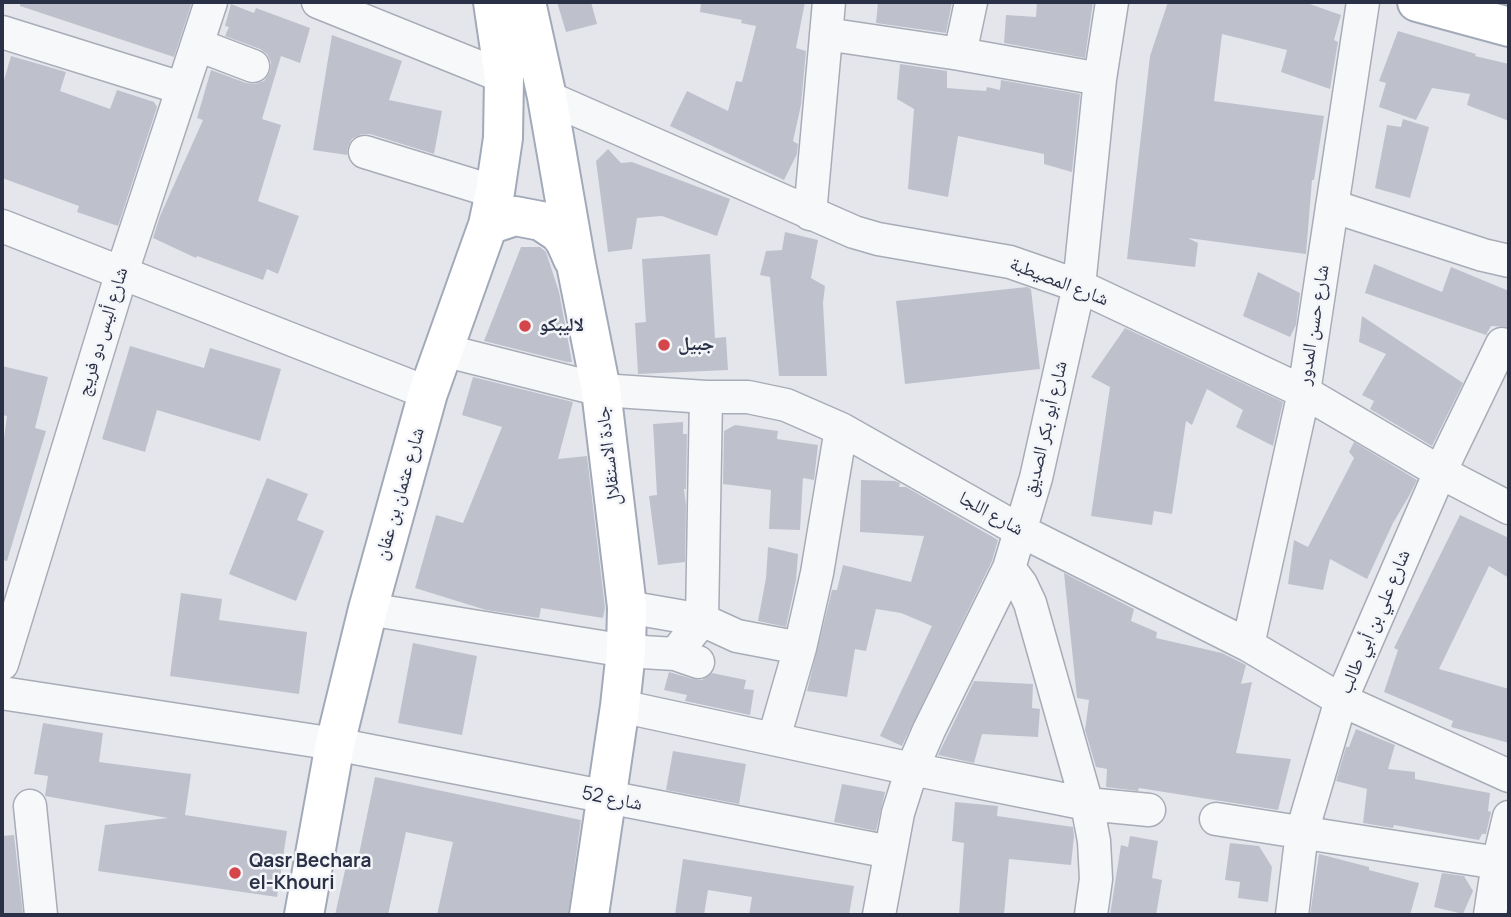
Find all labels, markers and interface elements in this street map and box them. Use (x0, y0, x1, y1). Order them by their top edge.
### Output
street label: شارع المصيطبة (1006, 253, 1112, 311)
street label: شارع حسن المدور (1293, 263, 1335, 387)
street label: شارع أليس دو فريج (73, 265, 133, 399)
place label: لاليبكو (539, 315, 584, 337)
marker: لاليبكو (517, 318, 533, 334)
place label: جبيل (678, 334, 714, 356)
marker: جبيل (656, 337, 672, 353)
street label: شارع أبو بكر الصديق (1019, 359, 1073, 499)
street label: جادة الاستقلال (592, 405, 626, 507)
street label: شارع عثمان بن عفان (370, 425, 430, 563)
street label: شارع اللجا (955, 487, 1027, 541)
street label: شارع علي بن أبي طالب (1334, 546, 1416, 698)
street label: شارع 52 (580, 782, 644, 816)
place label: Qasr Bechara el-Khouri (249, 851, 371, 895)
marker: Qasr Bechara el-Khouri (227, 865, 243, 881)

